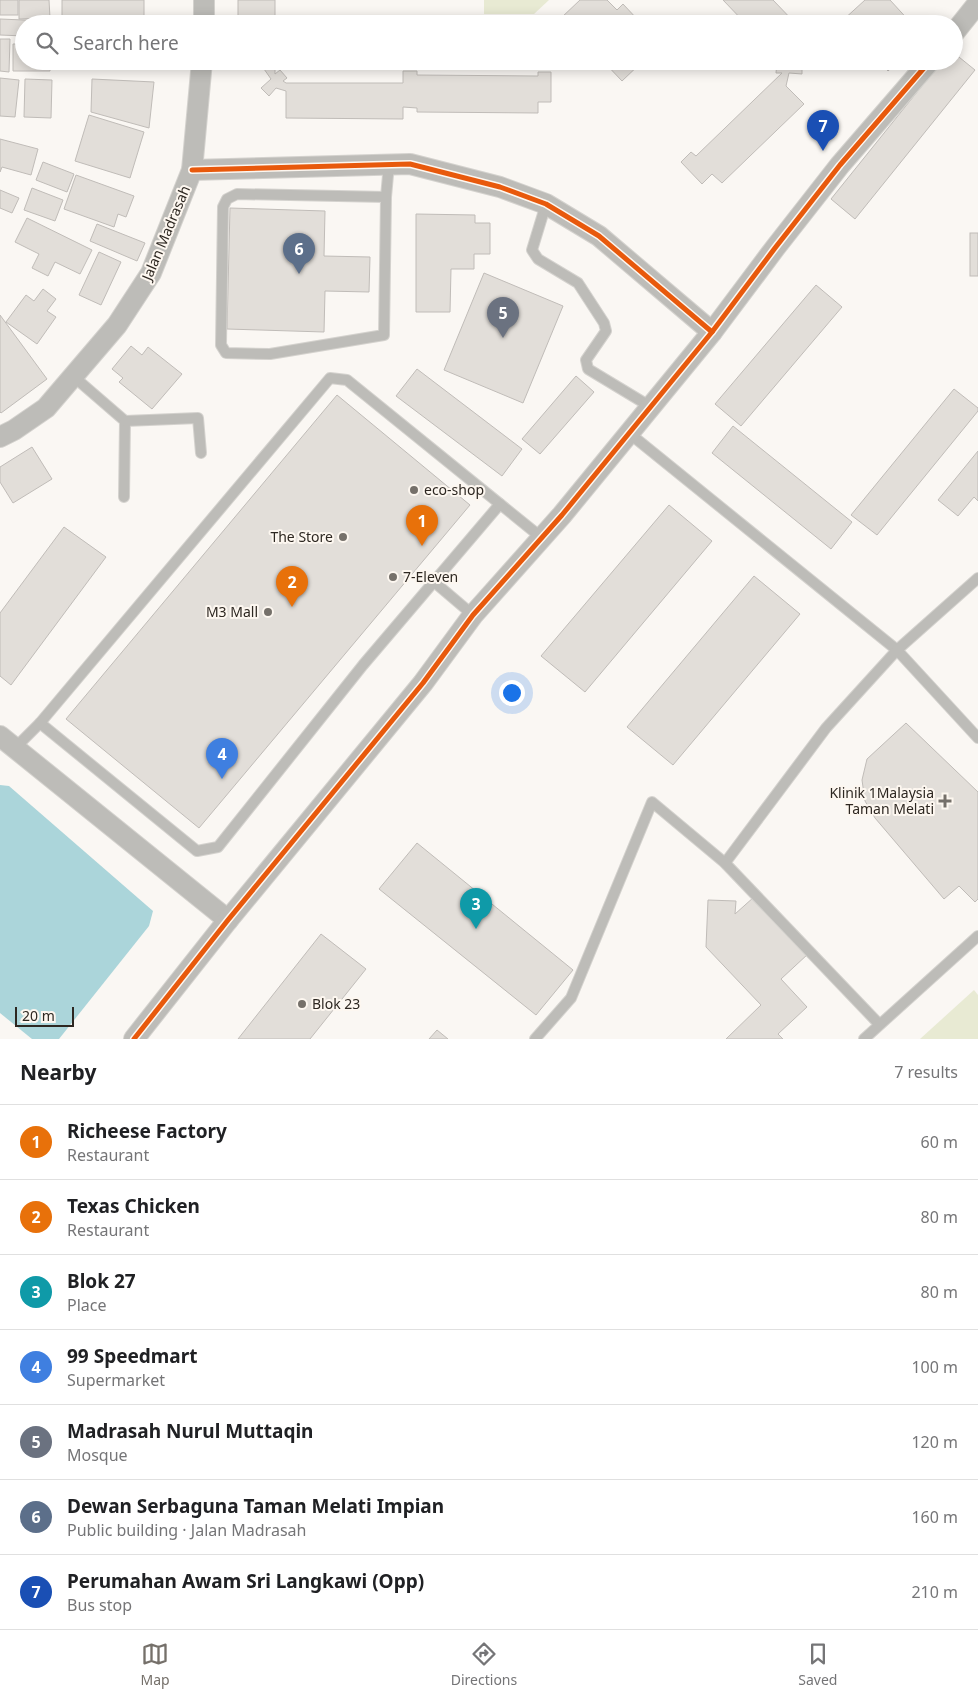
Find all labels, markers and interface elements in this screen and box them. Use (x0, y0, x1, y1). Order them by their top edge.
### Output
search box (15, 15, 963, 70)
icon: search (33, 29, 61, 57)
text: Search here (73, 30, 179, 56)
pin: 7 (807, 110, 839, 151)
street label: Jalan Madrasah (136, 183, 194, 285)
pin: 6 (283, 233, 315, 274)
pin: 5 (487, 297, 519, 338)
place label: eco-shop (424, 480, 484, 499)
marker: eco-shop (408, 484, 420, 496)
pin: 1 (406, 505, 438, 546)
place label: The Store (270, 527, 333, 546)
marker: The Store (337, 531, 349, 543)
pin: 2 (276, 566, 308, 607)
place label: 7-Eleven (403, 567, 458, 586)
marker: 7-Eleven (387, 571, 399, 583)
place label: M3 Mall (206, 602, 258, 621)
marker: M3 Mall (262, 606, 274, 618)
your location (499, 680, 525, 706)
pin: 4 (206, 738, 238, 779)
place label: Klinik 1Malaysia Taman Melati (829, 783, 934, 818)
marker: Klinik 1Malaysia Taman Melati (938, 794, 952, 808)
pin: 3 (460, 888, 492, 929)
place label: Blok 23 (312, 994, 360, 1013)
marker: Blok 23 (296, 998, 308, 1010)
scale bar (15, 1004, 74, 1027)
text: 20 m (22, 1006, 55, 1025)
text: Nearby (20, 1058, 96, 1086)
text: 7 results (894, 1061, 958, 1083)
text: Richeese Factory (67, 1118, 227, 1144)
text: 1 (31, 1131, 41, 1153)
text: 60 m (921, 1131, 958, 1153)
text: Restaurant (67, 1144, 149, 1166)
text: Texas Chicken (67, 1193, 200, 1219)
text: 2 (31, 1206, 41, 1228)
text: 80 m (921, 1206, 958, 1228)
text: Restaurant (67, 1219, 149, 1241)
text: Blok 27 (67, 1268, 136, 1294)
text: 3 (31, 1281, 41, 1303)
text: 80 m (921, 1281, 958, 1303)
text: Place (67, 1294, 107, 1316)
text: 99 Speedmart (67, 1343, 198, 1369)
text: 4 (31, 1356, 41, 1378)
text: 100 m (911, 1356, 958, 1378)
text: Supermarket (67, 1369, 165, 1391)
text: Madrasah Nurul Muttaqin (67, 1418, 313, 1444)
text: 5 (31, 1431, 41, 1453)
text: 120 m (911, 1431, 958, 1453)
text: Mosque (67, 1444, 128, 1466)
text: Dewan Serbaguna Taman Melati Impian (67, 1493, 444, 1519)
text: 6 (31, 1506, 41, 1528)
text: 160 m (911, 1506, 958, 1528)
text: Public building · Jalan Madrasah (67, 1519, 306, 1541)
text: Perumahan Awam Sri Langkawi (Opp) (67, 1568, 424, 1594)
text: 7 (31, 1581, 41, 1603)
text: 210 m (911, 1581, 958, 1603)
text: Bus stop (67, 1594, 132, 1616)
tab: Map (141, 1640, 170, 1689)
tab: Directions (451, 1640, 517, 1689)
tab: Saved (798, 1640, 837, 1689)

